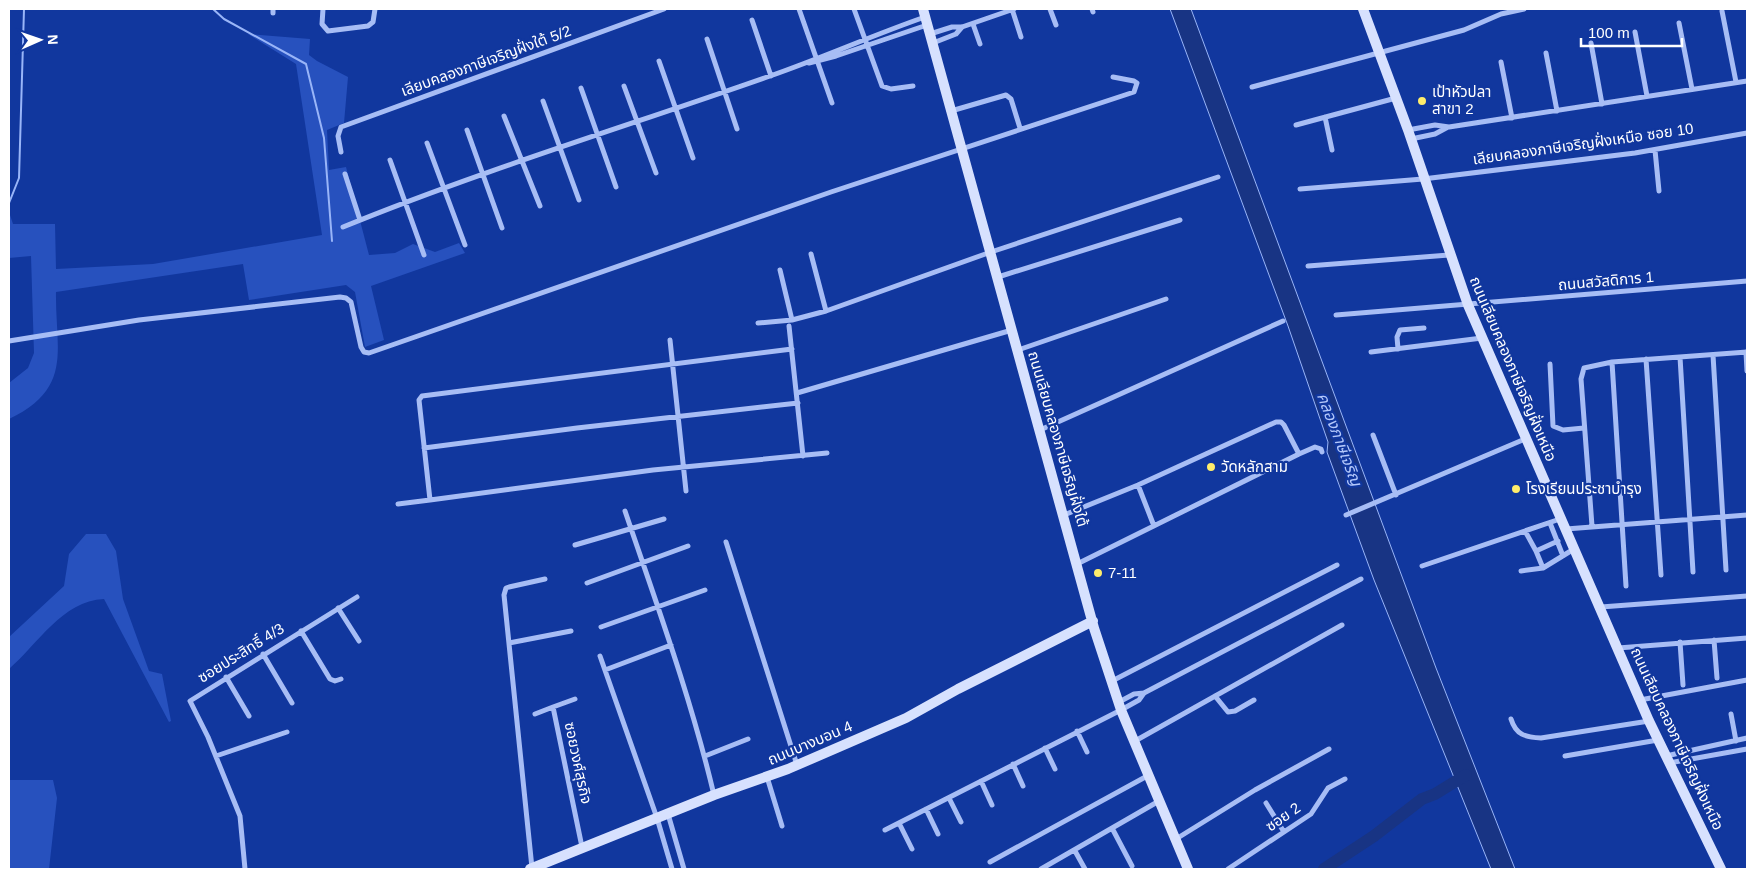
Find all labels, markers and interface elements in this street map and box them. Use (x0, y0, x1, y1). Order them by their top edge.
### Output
north arrow (15, 15, 65, 65)
scale bar (1581, 15, 1682, 47)
street label: เลียบคลองภาษีเจริญฝั่งใต้ 5/2 (398, 21, 573, 99)
text: 100 m (1588, 24, 1630, 41)
text: N (45, 34, 61, 45)
place label: เป้าหัวปลา สาขา 2 (1432, 83, 1491, 117)
marker: เป้าหัวปลา สาขา 2 (1416, 95, 1428, 107)
street label: เลียบคลองภาษีเจริญฝั่งเหนือ ซอย 10 (1471, 118, 1694, 167)
street label: ถนนสวัสดิการ 1 (1557, 268, 1655, 293)
street label: ถนนเลียบคลองภาษีเจริญฝั่งเหนือ (1467, 273, 1561, 464)
street label: ถนนเลียบคลองภาษีเจริญฝั่งใต้ (1025, 349, 1093, 529)
water label: คลองภาษีเจริญ (1314, 390, 1366, 489)
place label: วัดหลักสาม (1221, 458, 1288, 475)
marker: วัดหลักสาม (1205, 461, 1217, 473)
place label: โรงเรียนประชาบำรุง (1526, 480, 1642, 498)
marker: โรงเรียนประชาบำรุง (1510, 483, 1522, 495)
place label: 7-11 (1108, 564, 1137, 581)
marker: 7-11 (1092, 567, 1104, 579)
street label: ซอยประสิทธิ์ 4/3 (195, 619, 287, 686)
street label: ถนนเลียบคลองภาษีเจริญฝั่งเหนือ (1628, 644, 1729, 833)
street label: ถนนบางบอน 4 (765, 717, 855, 768)
street label: ซอยวงศ์สุรกิจ (561, 720, 595, 806)
street label: ซอย 2 (1262, 799, 1303, 835)

